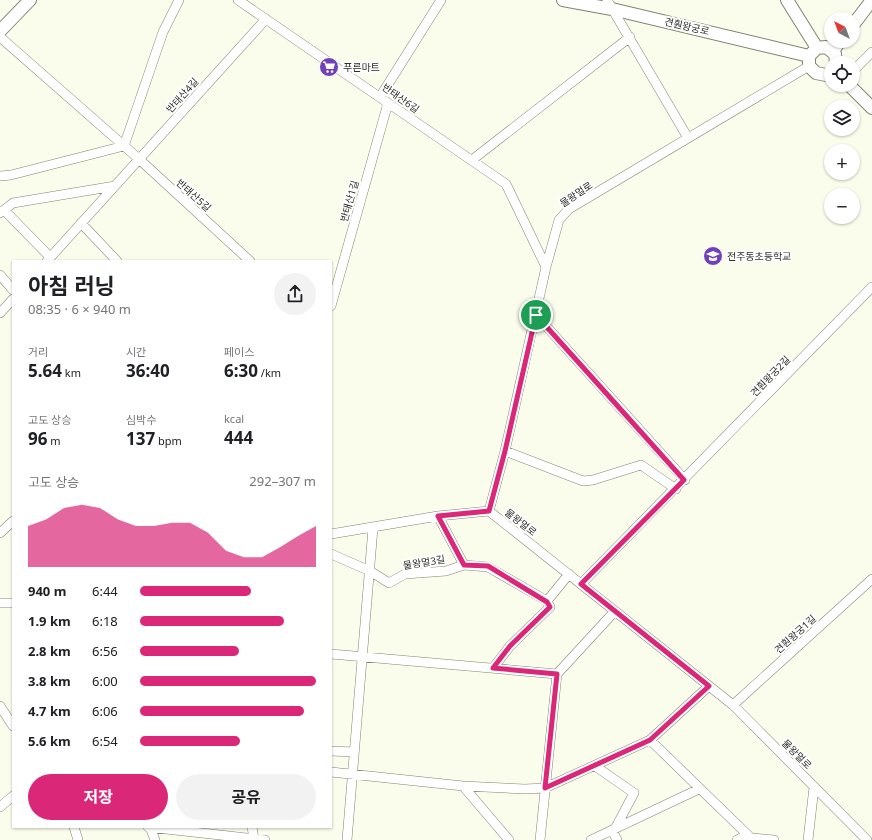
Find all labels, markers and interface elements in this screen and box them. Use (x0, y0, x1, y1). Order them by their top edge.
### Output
north arrow (824, 12, 860, 48)
map controls (824, 12, 860, 224)
street label: 견훤왕궁로 (663, 14, 711, 38)
supermarket icon: 푸른마트 (318, 56, 340, 78)
button: locate (824, 56, 860, 92)
place label: 푸른마트 (343, 60, 380, 74)
street label: 반태산4길 (163, 75, 201, 115)
street label: 반태산6길 (380, 80, 422, 116)
button: layers (824, 100, 860, 136)
button: + (824, 144, 860, 180)
street label: 반태산5길 (174, 176, 214, 214)
street label: 물왕멀로 (557, 178, 595, 210)
street label: 반태산1길 (336, 179, 362, 223)
button: − (824, 188, 860, 224)
school or university icon: 전주동초등학교 (702, 245, 724, 267)
place label: 전주동초등학교 (727, 249, 791, 263)
text: 아침 러닝 (28, 270, 115, 300)
button: share (274, 273, 316, 315)
pin (519, 298, 553, 332)
text: 08:35 · 6 × 940 m (28, 300, 131, 318)
icon: arrive (525, 304, 547, 326)
text: 거리 (28, 344, 48, 359)
text: 시간 (126, 344, 146, 359)
text: 페이스 (224, 344, 254, 359)
street label: 견훤왕궁2길 (747, 353, 793, 399)
text: 5.64 (28, 359, 62, 382)
text: 36:40 (126, 359, 170, 382)
text: 6:30 (224, 359, 258, 382)
text: km (62, 365, 81, 380)
text: /km (258, 365, 281, 380)
text: kcal (224, 411, 244, 426)
text: 고도 상승 (28, 412, 71, 427)
text: 심박수 (126, 412, 156, 427)
text: 444 (224, 426, 253, 449)
text: 96 (28, 427, 47, 450)
text: 137 (126, 427, 155, 450)
text: m (47, 433, 61, 448)
text: bpm (155, 433, 182, 448)
text: 292–307 m (249, 472, 316, 490)
text: 고도 상승 (28, 473, 79, 491)
street label: 물왕멀로 (502, 505, 540, 539)
street label: 물왕멀3길 (402, 552, 446, 572)
text: 940 m (28, 582, 66, 600)
text: 6:44 (92, 582, 118, 600)
street label: 견훤왕궁1길 (771, 611, 819, 657)
text: 1.9 km (28, 612, 71, 630)
text: 6:18 (92, 612, 118, 630)
text: 2.8 km (28, 642, 71, 660)
text: 6:56 (92, 642, 118, 660)
text: 3.8 km (28, 672, 71, 690)
text: 6:00 (92, 672, 118, 690)
text: 4.7 km (28, 702, 71, 720)
text: 6:06 (92, 702, 118, 720)
text: 5.6 km (28, 732, 71, 750)
text: 6:54 (92, 732, 118, 750)
street label: 물왕멀로 (779, 736, 815, 772)
button: 저장 (28, 774, 168, 820)
button: 공유 (176, 774, 316, 820)

